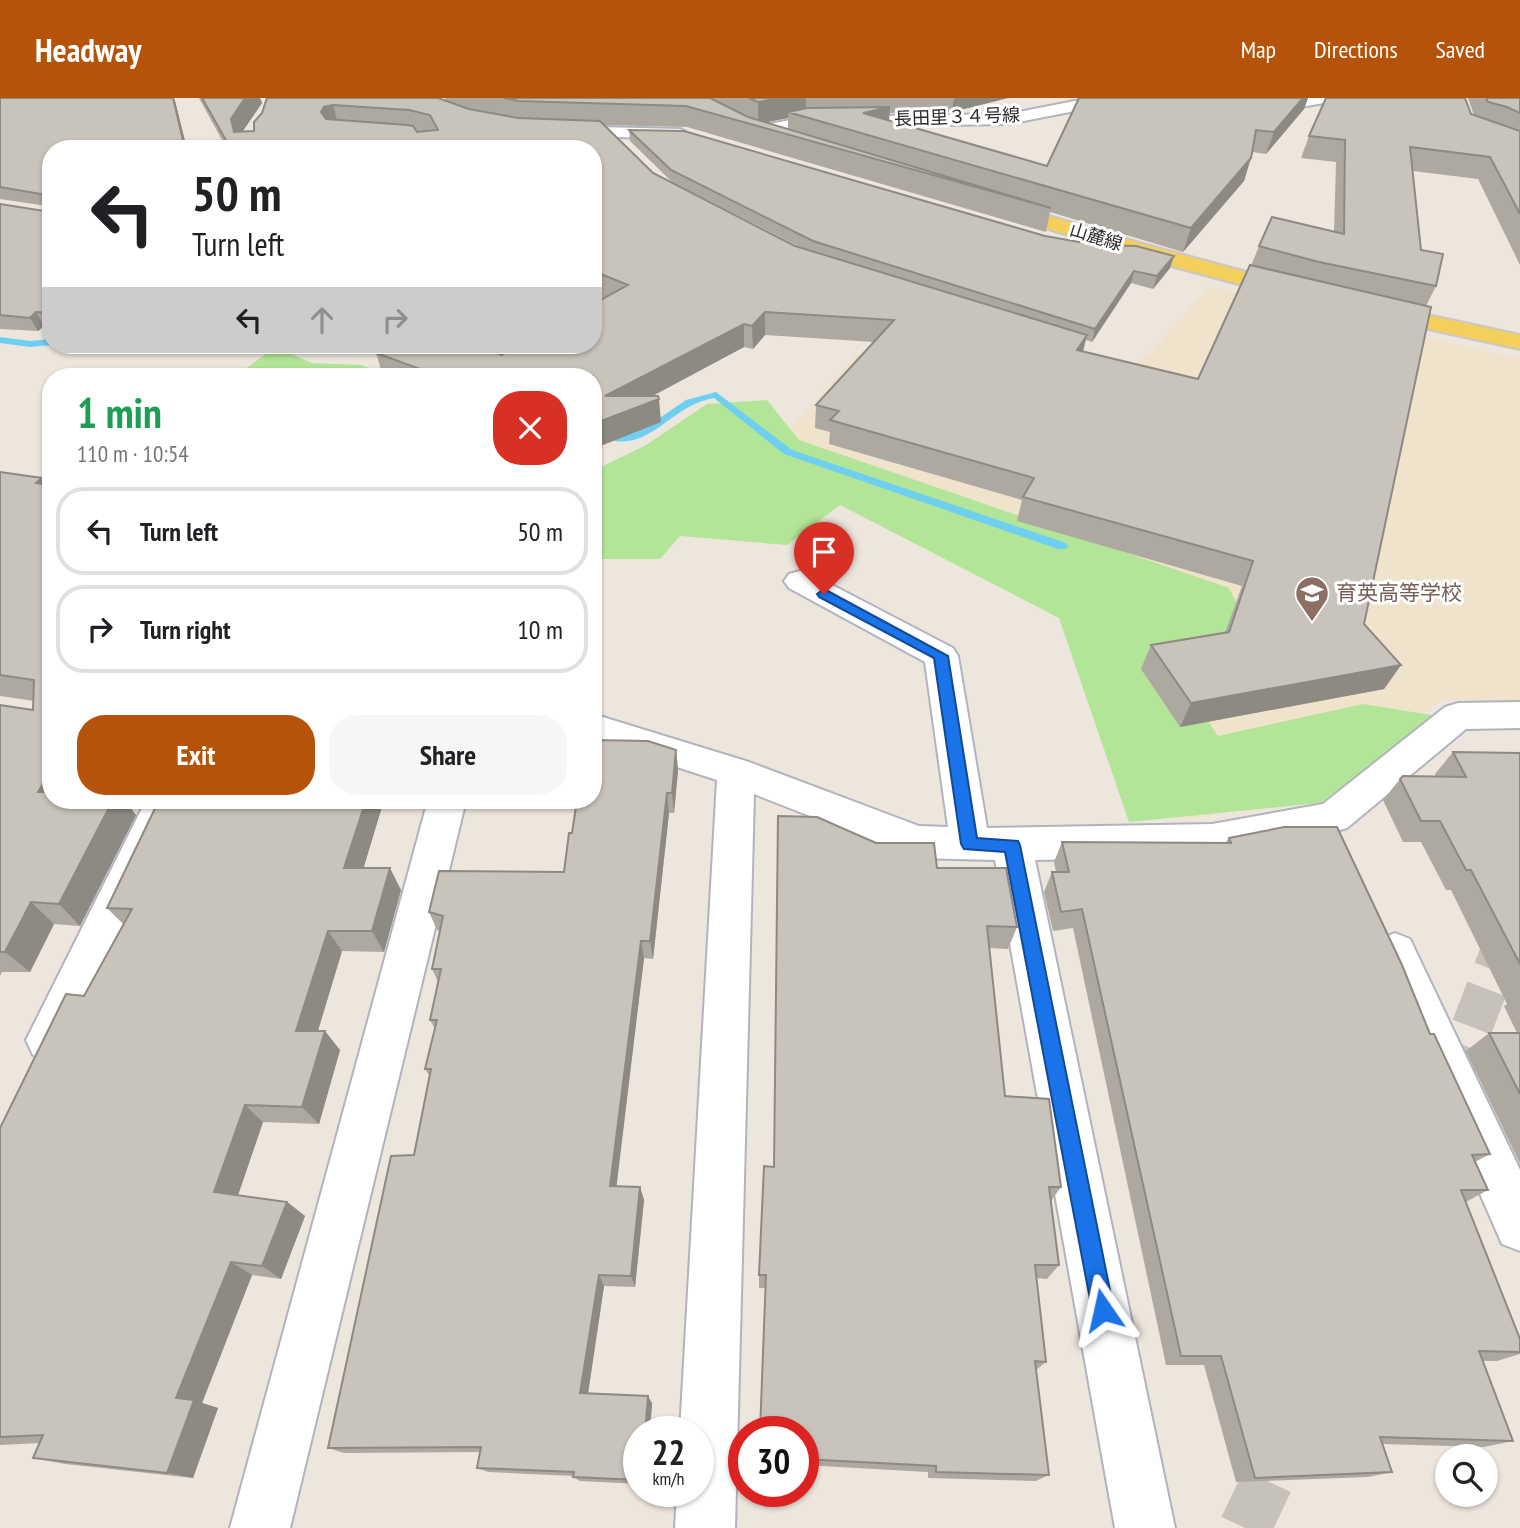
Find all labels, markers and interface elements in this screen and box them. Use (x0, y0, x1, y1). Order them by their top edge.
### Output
text: Headway (35, 28, 142, 71)
text: Map (1241, 34, 1276, 65)
text: Directions (1314, 34, 1398, 65)
text: Saved (1436, 34, 1485, 65)
street label: 長田里３４号線 (894, 103, 1020, 130)
text: 50 m (192, 161, 281, 225)
icon: left (77, 168, 168, 259)
street label: 山麓線 (1067, 218, 1125, 255)
text: Turn left (192, 223, 284, 265)
icon: left (230, 301, 268, 339)
icon: ahead (303, 301, 341, 339)
icon: right (376, 301, 414, 339)
text: 1 min (77, 385, 162, 440)
button: close (493, 391, 567, 465)
text: 110 m · 10:54 (77, 439, 189, 468)
icon: left (81, 512, 119, 550)
text: Turn left (140, 515, 218, 548)
text: 50 m (517, 515, 563, 548)
pin (794, 522, 854, 594)
icon: arrive (805, 533, 843, 571)
school or university icon: 育英高等学校 (1293, 574, 1331, 623)
place label: 育英高等学校 (1336, 579, 1462, 606)
icon: right (81, 610, 119, 648)
text: Turn right (140, 613, 231, 646)
text: 10 m (517, 613, 563, 646)
button: Exit (77, 715, 315, 795)
button: Share (329, 715, 567, 795)
position arrow (1066, 1273, 1140, 1347)
speed limit sign: 30 (728, 1416, 819, 1507)
text: 22 (652, 1429, 685, 1475)
map controls (1435, 1444, 1498, 1507)
button: search (1435, 1444, 1498, 1507)
text: km/h (653, 1467, 684, 1490)

